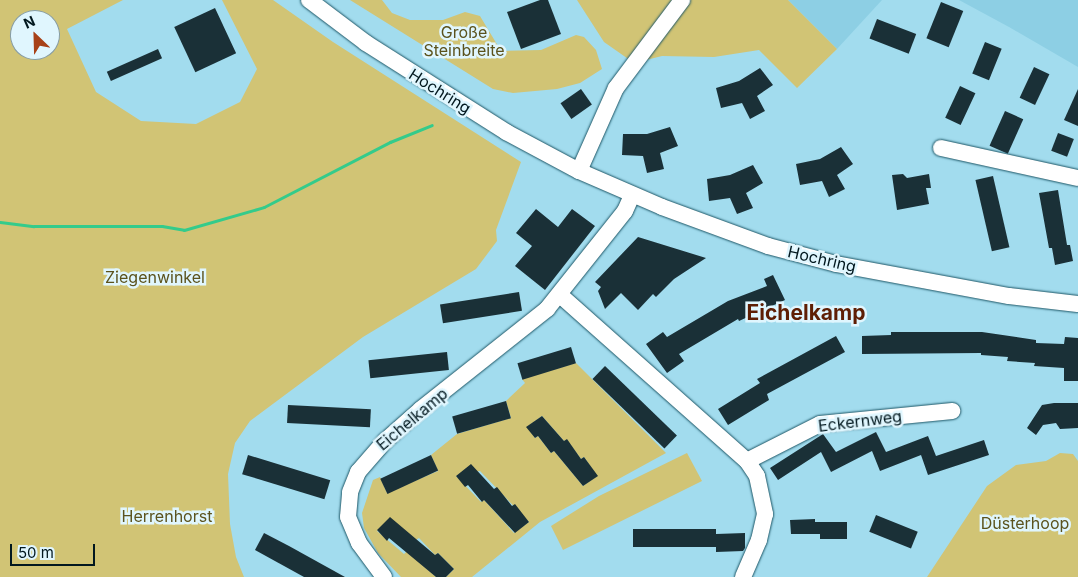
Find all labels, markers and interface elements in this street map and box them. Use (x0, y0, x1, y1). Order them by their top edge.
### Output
north arrow (10, 10, 60, 60)
text: N (21, 12, 37, 32)
park label: Große Steinbreite (423, 22, 505, 60)
street label: Hochring (405, 64, 475, 118)
street label: Hochring (786, 242, 858, 276)
park label: Ziegenwinkel (105, 267, 205, 287)
district label: Eichelkamp (747, 300, 865, 326)
street label: Eichelkamp (373, 384, 451, 454)
street label: Eckernweg (817, 406, 903, 436)
park label: Herrenhorst (122, 506, 212, 526)
park label: Düsterhoop (981, 513, 1069, 533)
scale bar (12, 534, 98, 566)
text: 50 m (18, 543, 54, 562)

